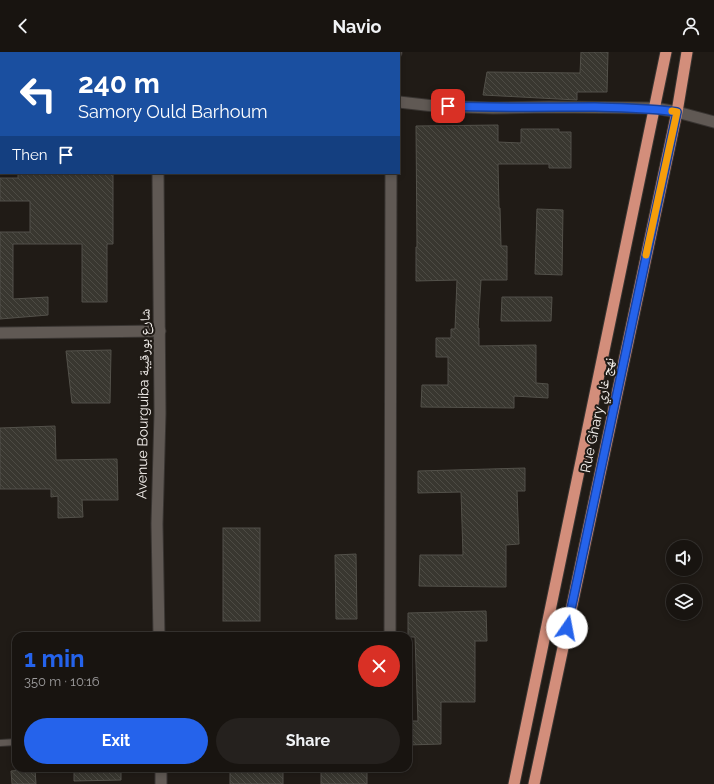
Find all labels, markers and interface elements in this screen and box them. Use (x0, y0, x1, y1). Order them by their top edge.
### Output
icon: back (12, 15, 34, 37)
icon: person (680, 15, 702, 37)
text: Navio (332, 16, 382, 37)
text: 240 m (78, 67, 160, 100)
icon: left (12, 68, 64, 120)
pin (431, 89, 465, 123)
icon: arrive (437, 95, 459, 117)
text: Samory Ould Barhoum (78, 101, 268, 122)
icon: arrive (55, 144, 77, 166)
text: Then (12, 146, 47, 164)
street label: Avenue Bourguiba شارع بورقيبة (133, 309, 155, 499)
street label: Rue Ghary نهج غاري (577, 356, 621, 475)
map controls (666, 540, 702, 620)
button: sound (666, 540, 702, 576)
button: layers (666, 584, 702, 620)
position arrow (546, 607, 588, 649)
text: 1 min (24, 644, 85, 673)
button: close (358, 645, 400, 687)
text: 350 m · 10:16 (24, 674, 100, 689)
button: Exit (24, 718, 208, 764)
button: Share (216, 718, 400, 764)

